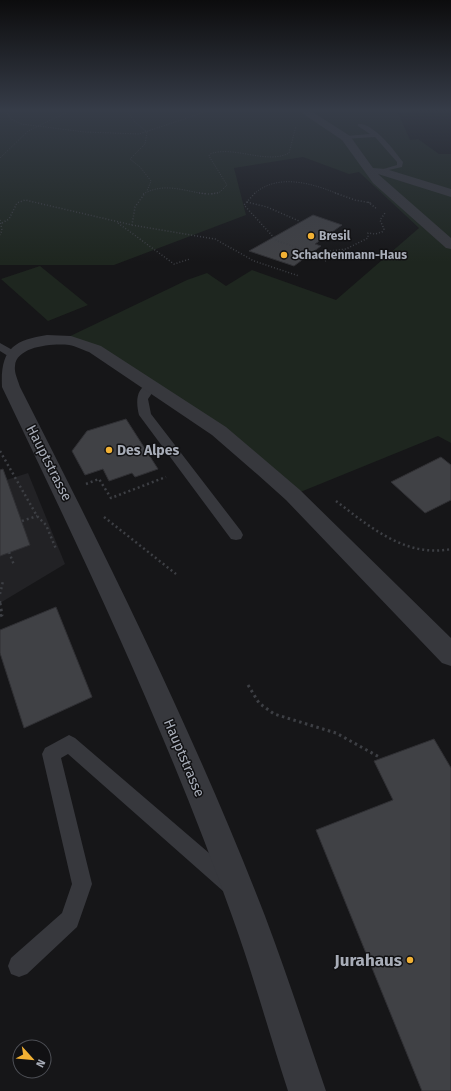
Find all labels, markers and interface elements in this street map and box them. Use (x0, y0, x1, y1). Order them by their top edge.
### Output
place label: Bresil (319, 229, 351, 243)
marker: Bresil (306, 231, 316, 241)
place label: Schachenmann-Haus (292, 248, 407, 262)
marker: Schachenmann-Haus (279, 250, 289, 260)
street label: Hauptstrasse (23, 422, 75, 504)
place label: Des Alpes (117, 442, 179, 459)
marker: Des Alpes (104, 445, 114, 455)
street label: Hauptstrasse (160, 716, 208, 800)
place label: Jurahaus (333, 950, 402, 971)
marker: Jurahaus (405, 955, 415, 965)
north arrow (12, 1039, 52, 1079)
text: N (33, 1057, 48, 1070)

